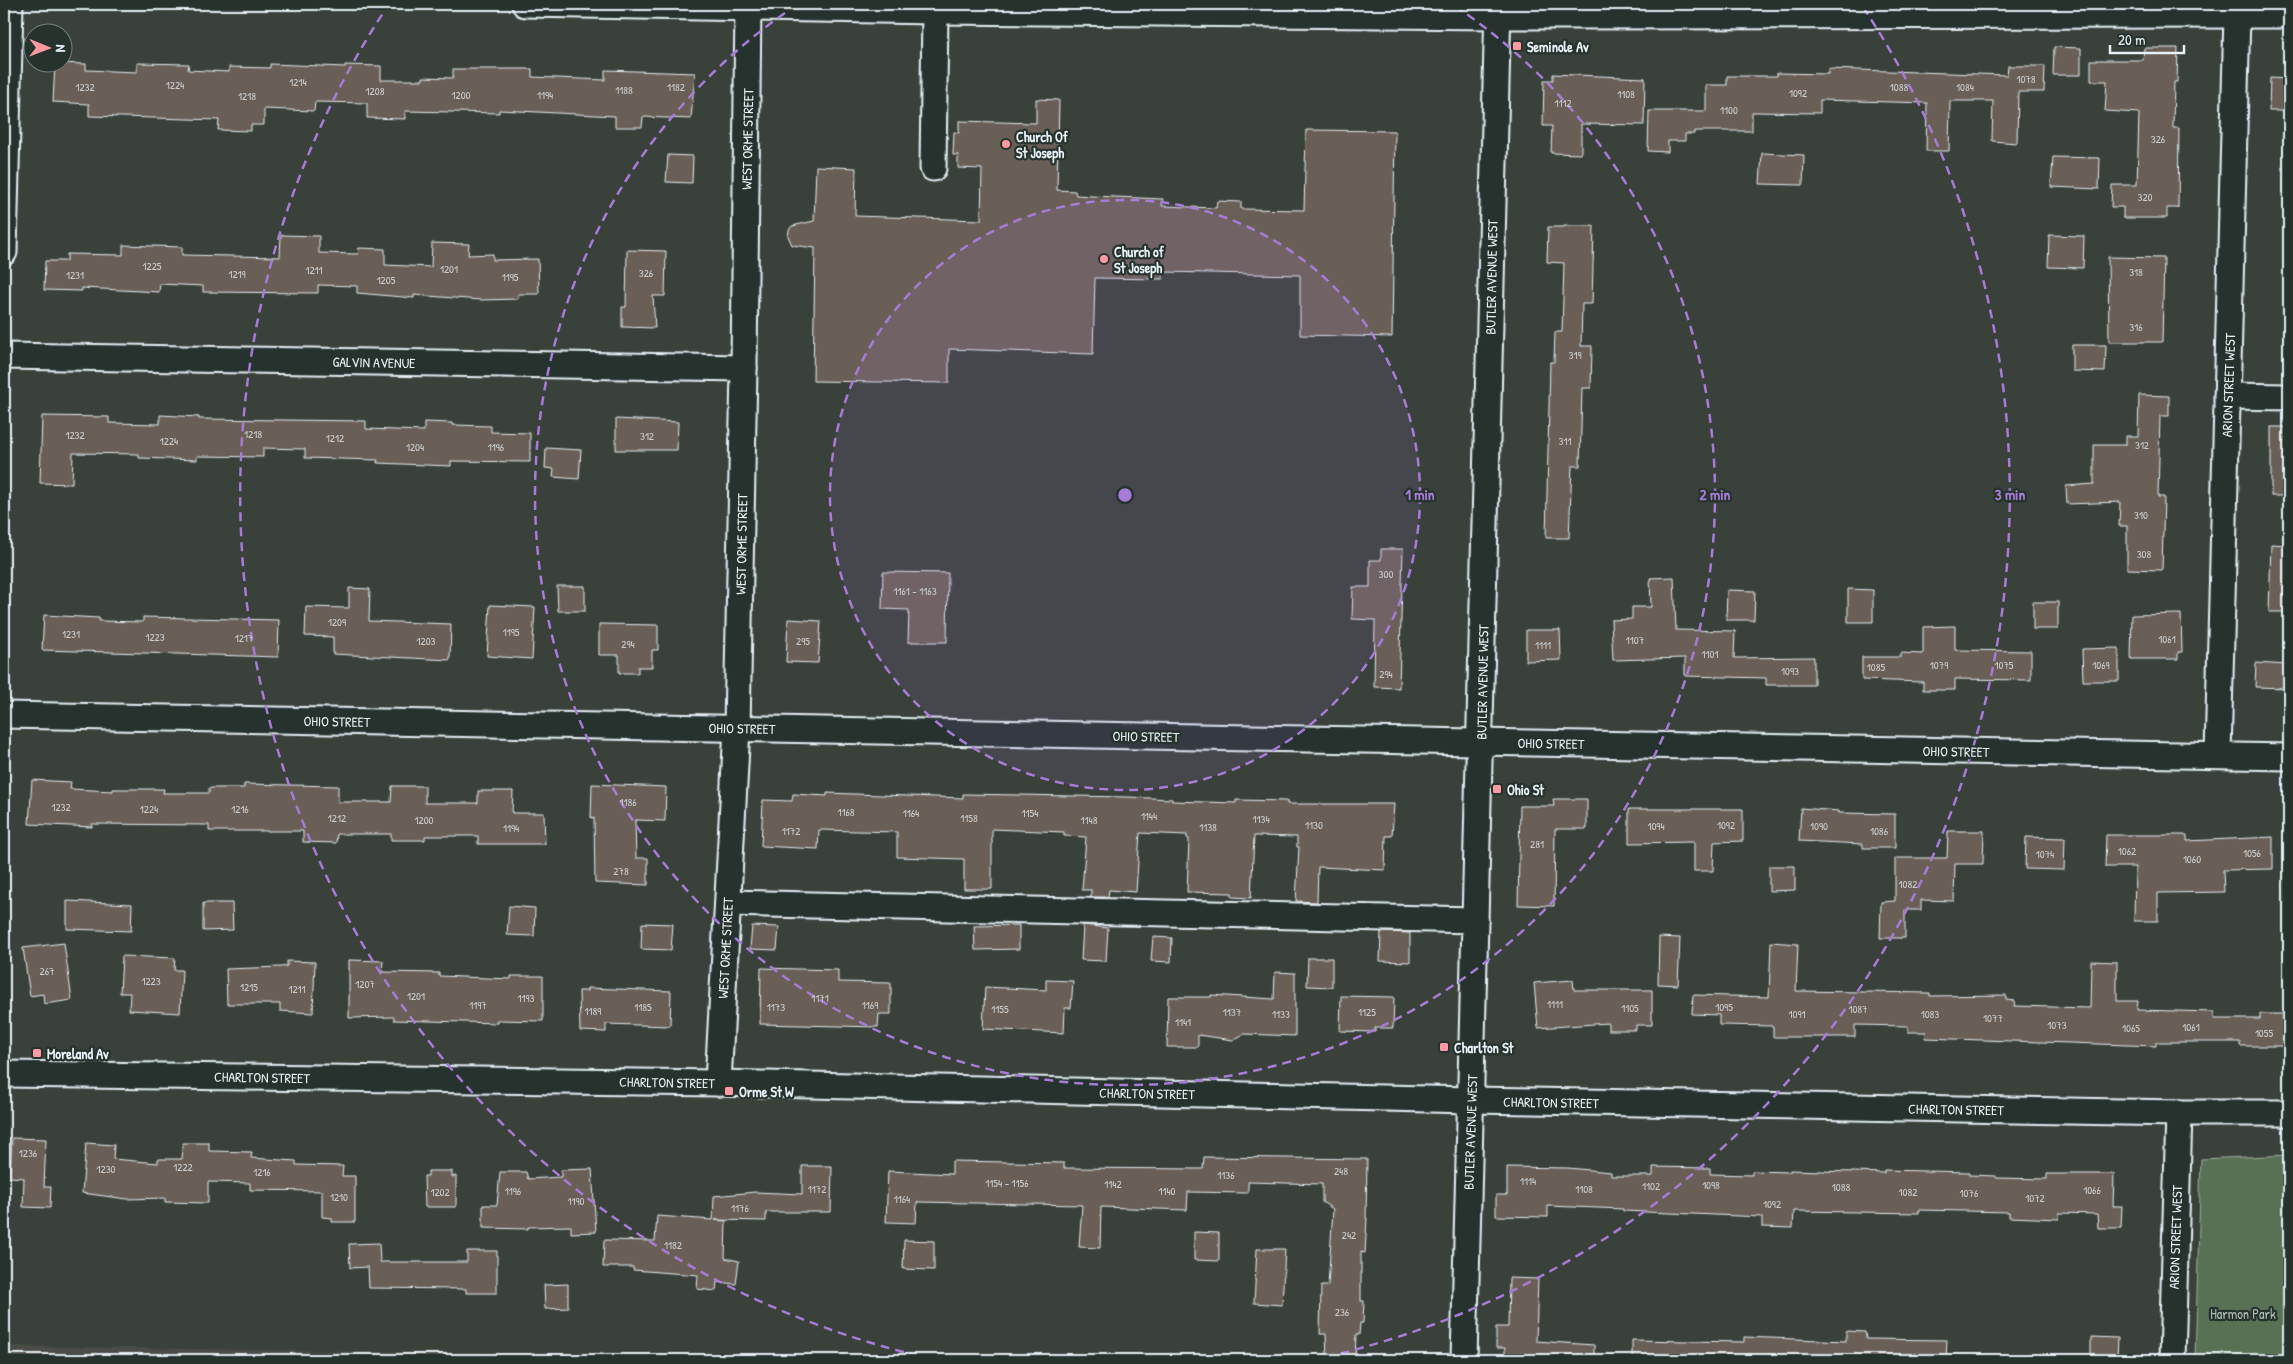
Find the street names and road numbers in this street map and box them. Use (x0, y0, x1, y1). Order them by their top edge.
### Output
street label: WEST ORME STREET (737, 88, 757, 190)
street label: BUTLER AVENUE WEST (1480, 219, 1502, 335)
street label: ARION STREET WEST (2217, 332, 2239, 437)
street label: GALVIN AVENUE (332, 352, 416, 372)
street label: WEST ORME STREET (731, 493, 751, 595)
street label: BUTLER AVENUE WEST (1471, 624, 1493, 740)
street label: OHIO STREET (303, 711, 371, 731)
street label: OHIO STREET (708, 718, 776, 738)
street label: OHIO STREET (1112, 726, 1180, 746)
street label: OHIO STREET (1517, 733, 1585, 753)
street label: OHIO STREET (1922, 741, 1990, 761)
street label: WEST ORME STREET (713, 897, 737, 999)
street label: CHARLTON STREET (214, 1067, 311, 1087)
street label: CHARLTON STREET (619, 1072, 716, 1092)
street label: BUTLER AVENUE WEST (1458, 1073, 1482, 1190)
street label: CHARLTON STREET (1099, 1083, 1196, 1103)
street label: CHARLTON STREET (1503, 1092, 1600, 1112)
street label: CHARLTON STREET (1908, 1099, 2005, 1119)
street label: ARION STREET WEST (2164, 1184, 2186, 1289)

